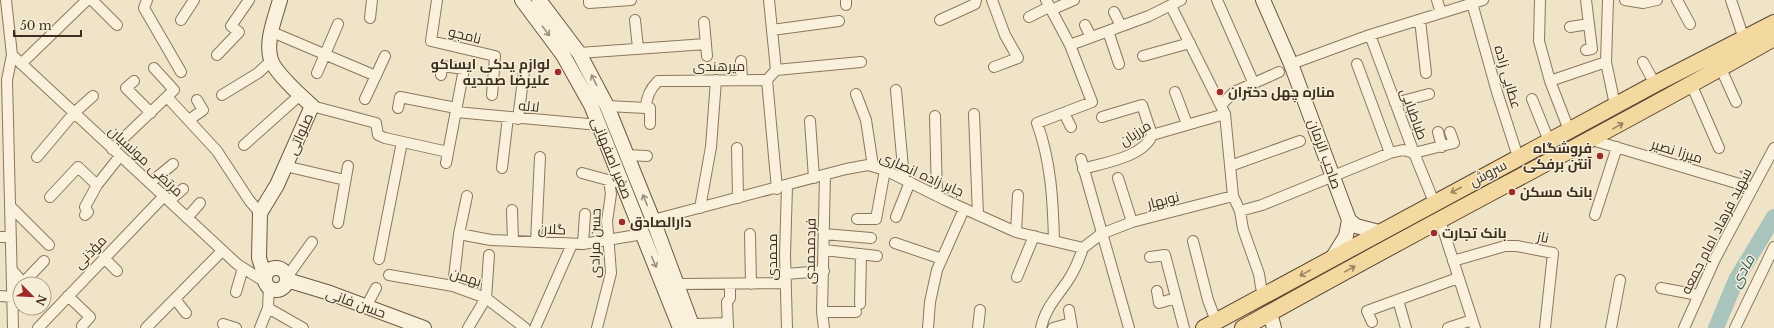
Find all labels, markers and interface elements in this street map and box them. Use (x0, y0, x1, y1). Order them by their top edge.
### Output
scale bar (14, 12, 81, 38)
text: 50 m (20, 18, 52, 33)
street label: نامجو (447, 22, 483, 48)
one-way arrow (542, 25, 550, 36)
street label: عطایی زاده (1490, 43, 1526, 111)
place label: لوازم یدکی ایساکو علیرضا صمدیه (431, 55, 550, 89)
street label: میرهندی (693, 57, 745, 75)
marker: لوازم یدکی ایساکو علیرضا صمدیه (553, 67, 563, 77)
one-way arrow (590, 74, 597, 86)
place label: مناره چهل دختران (1228, 83, 1335, 103)
street label: طباطبایی (1396, 86, 1432, 142)
marker: مناره چهل دختران (1215, 87, 1225, 97)
street label: لاله (518, 96, 540, 116)
street label: صلواتی (283, 110, 317, 158)
street label: صغیر اصفهانی (587, 115, 637, 201)
street label: مرزبان (1116, 116, 1154, 150)
street label: صاحب الزمان (1304, 117, 1346, 191)
one-way arrow (1612, 121, 1624, 129)
street label: مرتضی مونسیان (105, 122, 187, 200)
street label: میرزا نصیر (1648, 134, 1705, 167)
place label: فروشگاه آنتن برفکی (1523, 139, 1593, 173)
street label: جابر زاده انصاری (877, 147, 967, 201)
marker: فروشگاه آنتن برفکی (1595, 151, 1605, 161)
street label: سروش (1466, 156, 1510, 190)
street label: شهید فرهاد امام جمعه (1676, 165, 1756, 297)
place label: بانک مسکن (1520, 183, 1592, 201)
street label: نوبهار (1144, 187, 1181, 213)
one-way arrow (1450, 187, 1462, 195)
marker: بانک مسکن (1507, 187, 1517, 197)
one-way arrow (641, 194, 649, 206)
street label: حسن مرادی (585, 208, 605, 278)
place label: دارالصادق (630, 213, 692, 231)
marker: دارالصادق (617, 217, 627, 227)
street label: فردمحمدی (800, 218, 820, 284)
street label: گلان (538, 220, 566, 238)
place label: بانک تجارت (1442, 224, 1507, 242)
street label: ناز (1534, 227, 1551, 247)
marker: بانک تجارت (1429, 228, 1439, 238)
street label: مؤذنی (70, 231, 110, 273)
street label: محمدی (763, 234, 781, 280)
water label: مادی (1725, 251, 1759, 291)
one-way arrow (651, 255, 659, 267)
street label: بهمن (448, 264, 484, 290)
one-way arrow (1344, 264, 1356, 272)
one-way arrow (1299, 269, 1311, 277)
north arrow (12, 276, 52, 316)
street label: حسن فانی (324, 284, 388, 322)
text: N (32, 292, 50, 308)

